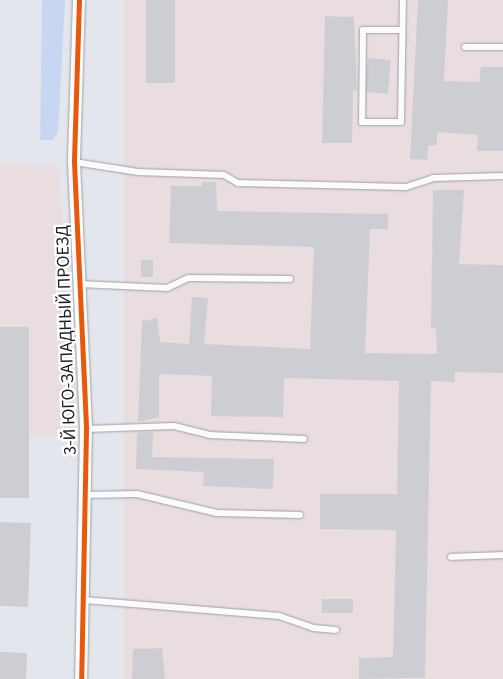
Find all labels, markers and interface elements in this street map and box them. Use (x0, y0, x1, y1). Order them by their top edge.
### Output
street label: 3-Й ЮГО-ЗАПАДНЫЙ ПРОЕЗД (52, 225, 82, 455)

